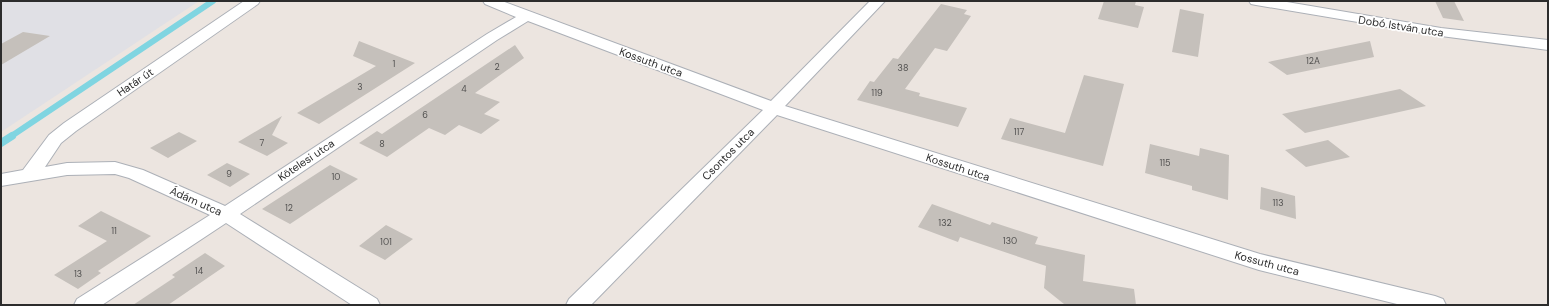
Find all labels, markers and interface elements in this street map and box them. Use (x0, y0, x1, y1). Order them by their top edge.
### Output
street label: Dobó István utca (1357, 12, 1445, 40)
street label: Kossuth utca (617, 44, 685, 80)
house number: 12A (1306, 55, 1320, 67)
house number: 1 (393, 58, 396, 70)
house number: 2 (494, 61, 500, 73)
house number: 38 (898, 62, 908, 74)
street label: Határ út (114, 65, 156, 99)
house number: 3 (357, 81, 363, 93)
house number: 4 (461, 83, 467, 95)
house number: 119 (871, 87, 883, 99)
house number: 6 (422, 109, 428, 121)
street label: Csontos utca (699, 125, 757, 183)
house number: 117 (1014, 126, 1024, 138)
street label: Kötelesi utca (275, 136, 337, 184)
house number: 7 (260, 137, 265, 149)
house number: 8 (379, 138, 385, 150)
street label: Kossuth utca (924, 150, 992, 184)
house number: 115 (1159, 157, 1171, 169)
house number: 9 (226, 168, 232, 180)
house number: 10 (332, 171, 340, 183)
street label: Ádám utca (168, 183, 224, 219)
house number: 113 (1273, 197, 1283, 209)
house number: 12 (285, 202, 293, 214)
house number: 132 (938, 217, 952, 229)
house number: 11 (111, 225, 117, 237)
house number: 130 (1003, 235, 1017, 247)
house number: 101 (380, 236, 392, 248)
street label: Kossuth utca (1233, 248, 1301, 278)
house number: 14 (195, 265, 204, 277)
house number: 13 (74, 268, 82, 280)

